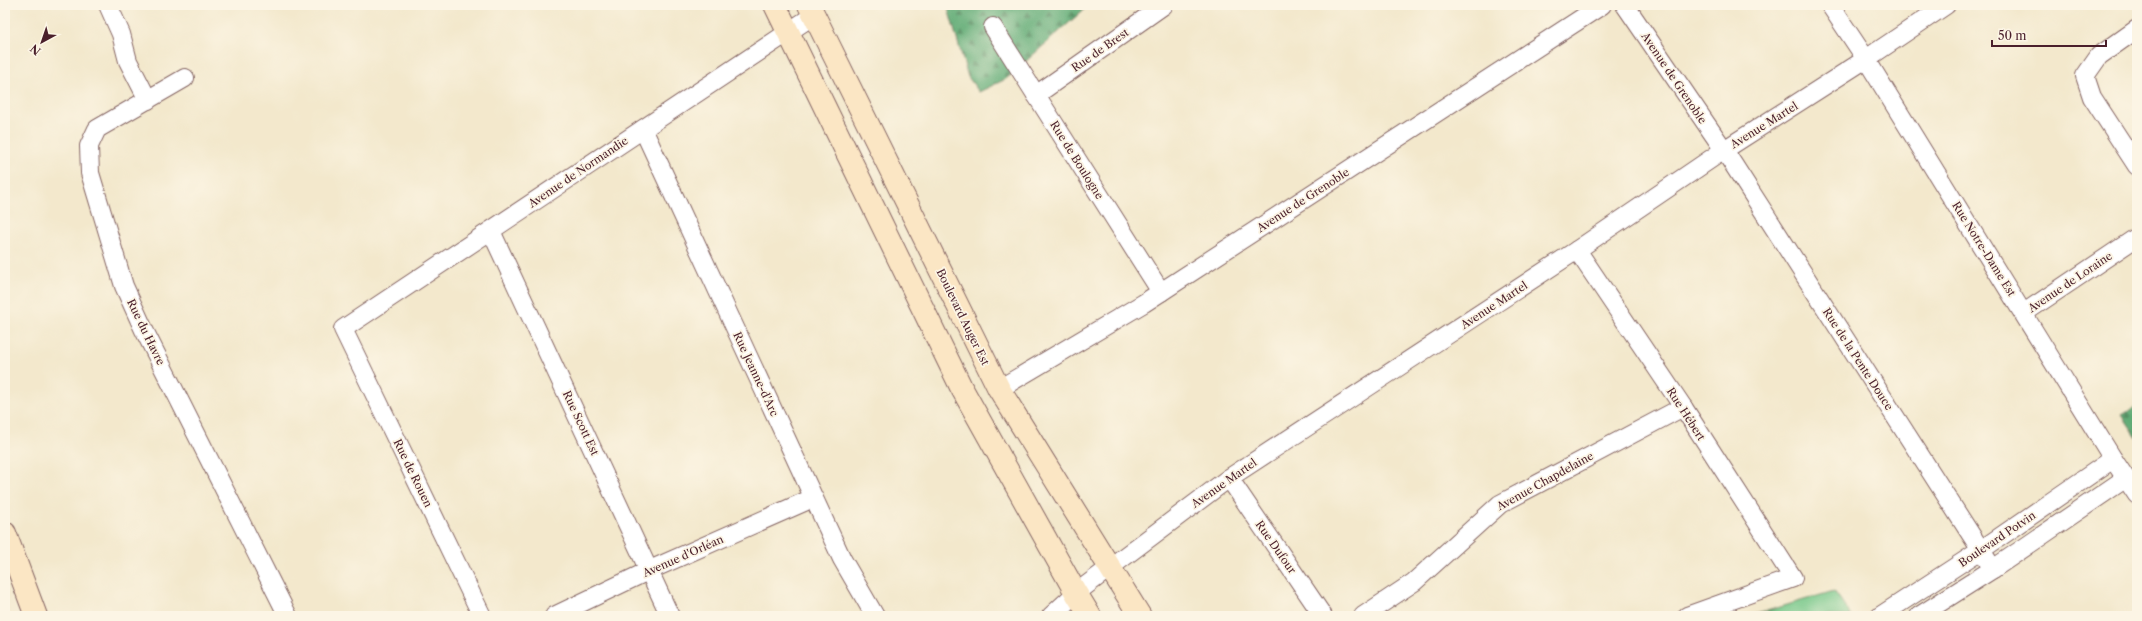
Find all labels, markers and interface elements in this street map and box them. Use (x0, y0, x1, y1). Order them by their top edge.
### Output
north arrow (22, 22, 62, 62)
scale bar (1992, 22, 2106, 48)
street label: Rue de Brest (1069, 25, 1131, 75)
text: 50 m (1998, 28, 2027, 43)
street label: Avenue de Grenoble (1638, 29, 1710, 126)
text: N (27, 41, 44, 58)
street label: Avenue Martel (1727, 98, 1801, 152)
street label: Rue de Boulogne (1047, 118, 1107, 202)
street label: Avenue de Normandie (525, 133, 630, 211)
street label: Avenue de Grenoble (1253, 165, 1352, 236)
street label: Rue Notre-Dame Est (1949, 199, 2019, 299)
street label: Avenue de Loraine (2024, 249, 2115, 316)
street label: Boulevard Auger Est (934, 266, 993, 368)
street label: Avenue Martel (1457, 278, 1531, 332)
street label: Rue du Havre (124, 297, 168, 367)
street label: Rue de la Pente Douce (1820, 305, 1896, 413)
street label: Rue Jeanne-d'Arc (730, 330, 782, 419)
street label: Rue Hébert (1664, 385, 1708, 443)
street label: Rue Scott Est (560, 388, 602, 458)
street label: Rue de Rouen (390, 437, 436, 510)
street label: Avenue Chapdelaine (1493, 449, 1596, 514)
street label: Avenue Martel (1188, 455, 1260, 511)
street label: Boulevard Potvin (1956, 508, 2038, 570)
street label: Rue Dufour (1253, 518, 1300, 577)
street label: Avenue d'Orléan (639, 532, 726, 580)

